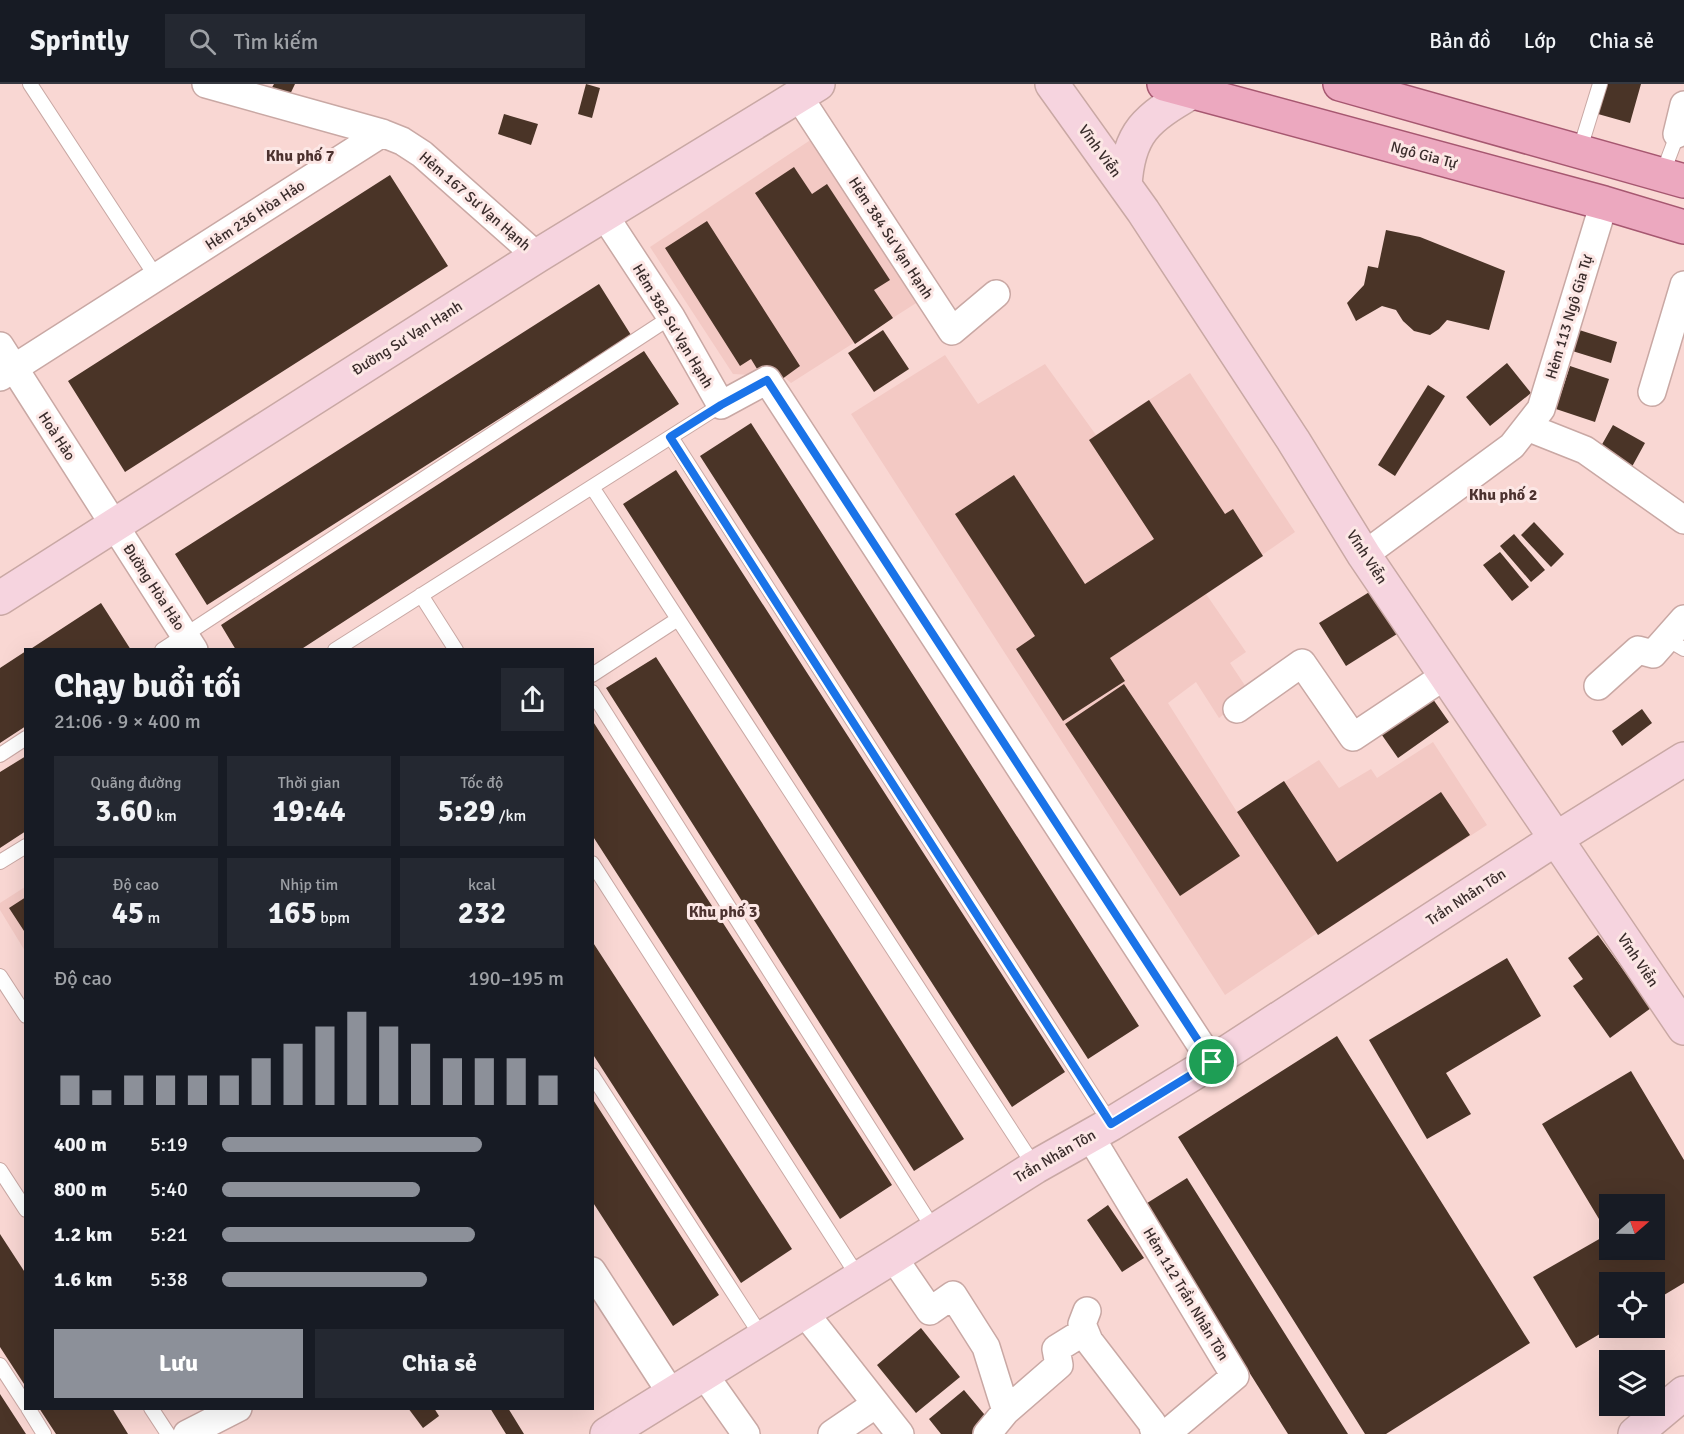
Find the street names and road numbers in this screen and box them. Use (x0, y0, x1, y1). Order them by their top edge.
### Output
street label: Vĩnh Viễn (1075, 121, 1126, 181)
street label: Ngô Gia Tự (1389, 137, 1460, 173)
street label: Hẻm 167 Sư Vạn Hạnh (416, 148, 534, 254)
street label: Hẻm 384 Sư Vạn Hạnh (845, 174, 937, 302)
street label: Hẻm 236 Hòa Hảo (202, 176, 308, 254)
street label: Hẻm 113 Ngô Gia Tự (1542, 252, 1597, 381)
street label: Hẻm 382 Sư Vạn Hạnh (629, 261, 717, 391)
street label: Đường Sư Vạn Hạnh (349, 297, 465, 379)
street label: Hoà Hảo (35, 408, 79, 464)
street label: Vĩnh Viễn (1343, 526, 1392, 587)
street label: Đường Hòa Hảo (119, 540, 189, 634)
street label: Trần Nhân Tôn (1423, 865, 1509, 929)
street label: Vĩnh Viễn (1614, 929, 1663, 990)
street label: Trần Nhân Tôn (1011, 1125, 1099, 1187)
street label: Hẻm 112 Trần Nhân Tôn (1139, 1224, 1233, 1364)

